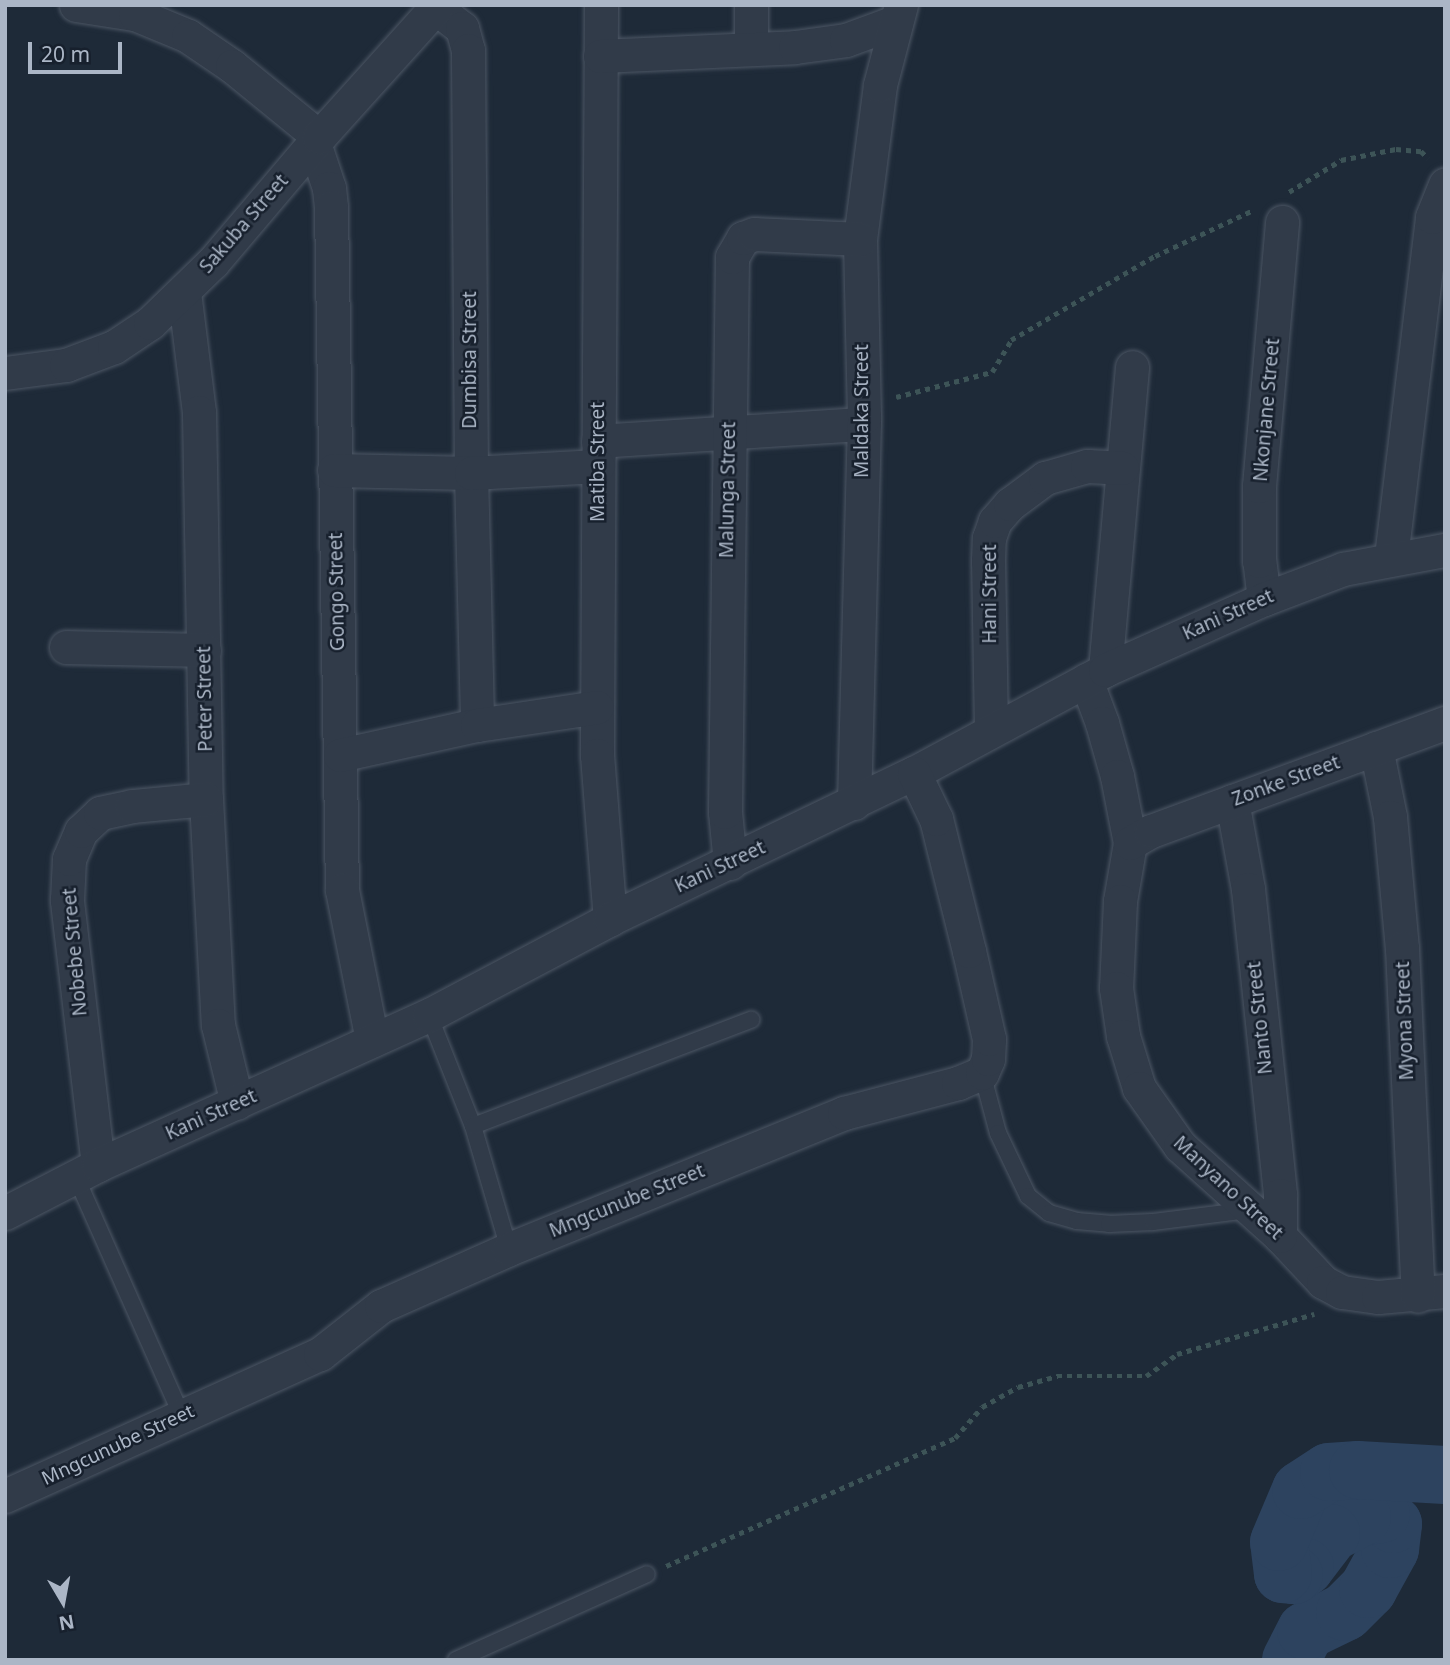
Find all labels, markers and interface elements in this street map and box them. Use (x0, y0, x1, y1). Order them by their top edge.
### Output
scale bar (32, 28, 126, 72)
text: 20 m (41, 40, 90, 68)
street label: Sakuba Street (195, 170, 293, 278)
street label: Dumbisa Street (459, 291, 481, 429)
street label: Nkonjane Street (1249, 337, 1285, 483)
street label: Maldaka Street (851, 344, 873, 478)
street label: Matiba Street (587, 402, 609, 522)
street label: Malunga Street (715, 422, 741, 558)
street label: Gongo Street (325, 533, 349, 651)
street label: Hani Street (979, 544, 1001, 644)
street label: Kani Street (1179, 585, 1277, 645)
street label: Peter Street (193, 646, 217, 752)
street label: Zonke Street (1229, 751, 1343, 811)
street label: Kani Street (671, 836, 769, 898)
street label: Nobebe Street (58, 887, 92, 1017)
street label: Nanto Street (1243, 961, 1277, 1075)
street label: Myona Street (1392, 961, 1418, 1081)
street label: Kani Street (162, 1085, 260, 1145)
street label: Manyano Street (1169, 1132, 1287, 1244)
street label: Mngcunube Street (546, 1159, 708, 1243)
street label: Mngcunube Street (38, 1400, 198, 1490)
north arrow (28, 1567, 98, 1637)
text: N (57, 1609, 77, 1637)

